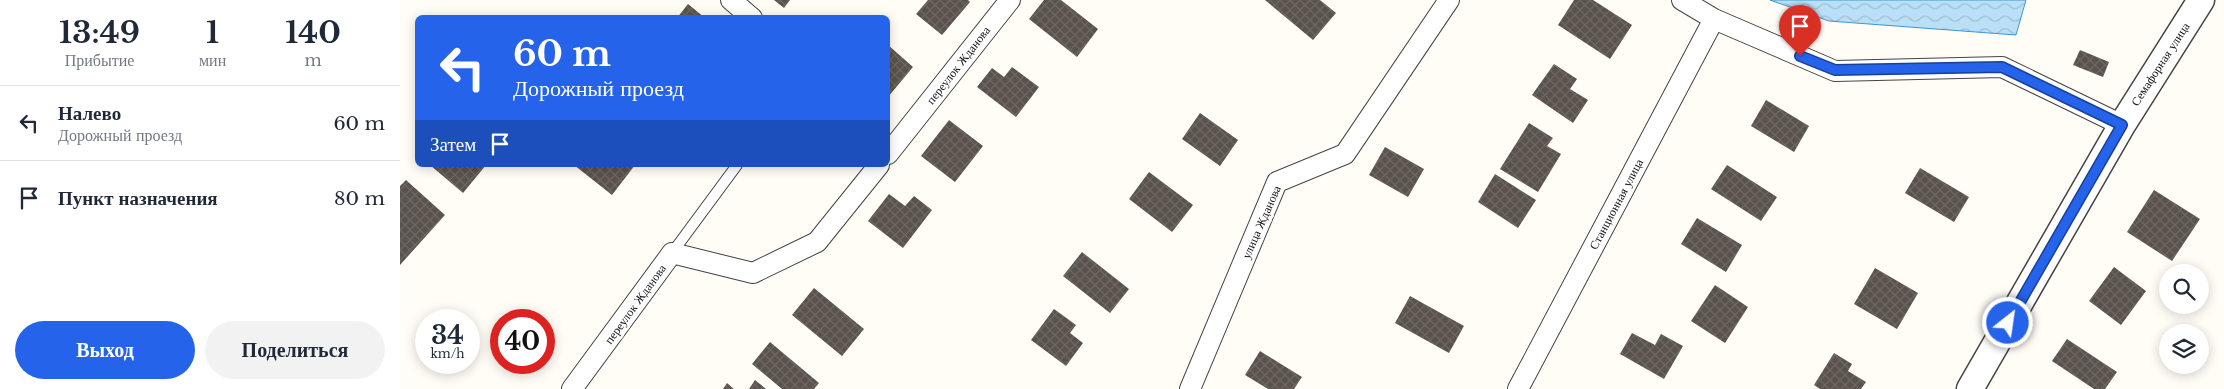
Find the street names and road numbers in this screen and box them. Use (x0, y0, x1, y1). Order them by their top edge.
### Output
street label: Семафорная улица (2127, 19, 2193, 109)
street label: переулок Жданова (923, 22, 994, 107)
street label: Станционная улица (1586, 155, 1647, 252)
street label: улица Жданова (1238, 182, 1284, 261)
street label: переулок Жданова (601, 261, 669, 347)

